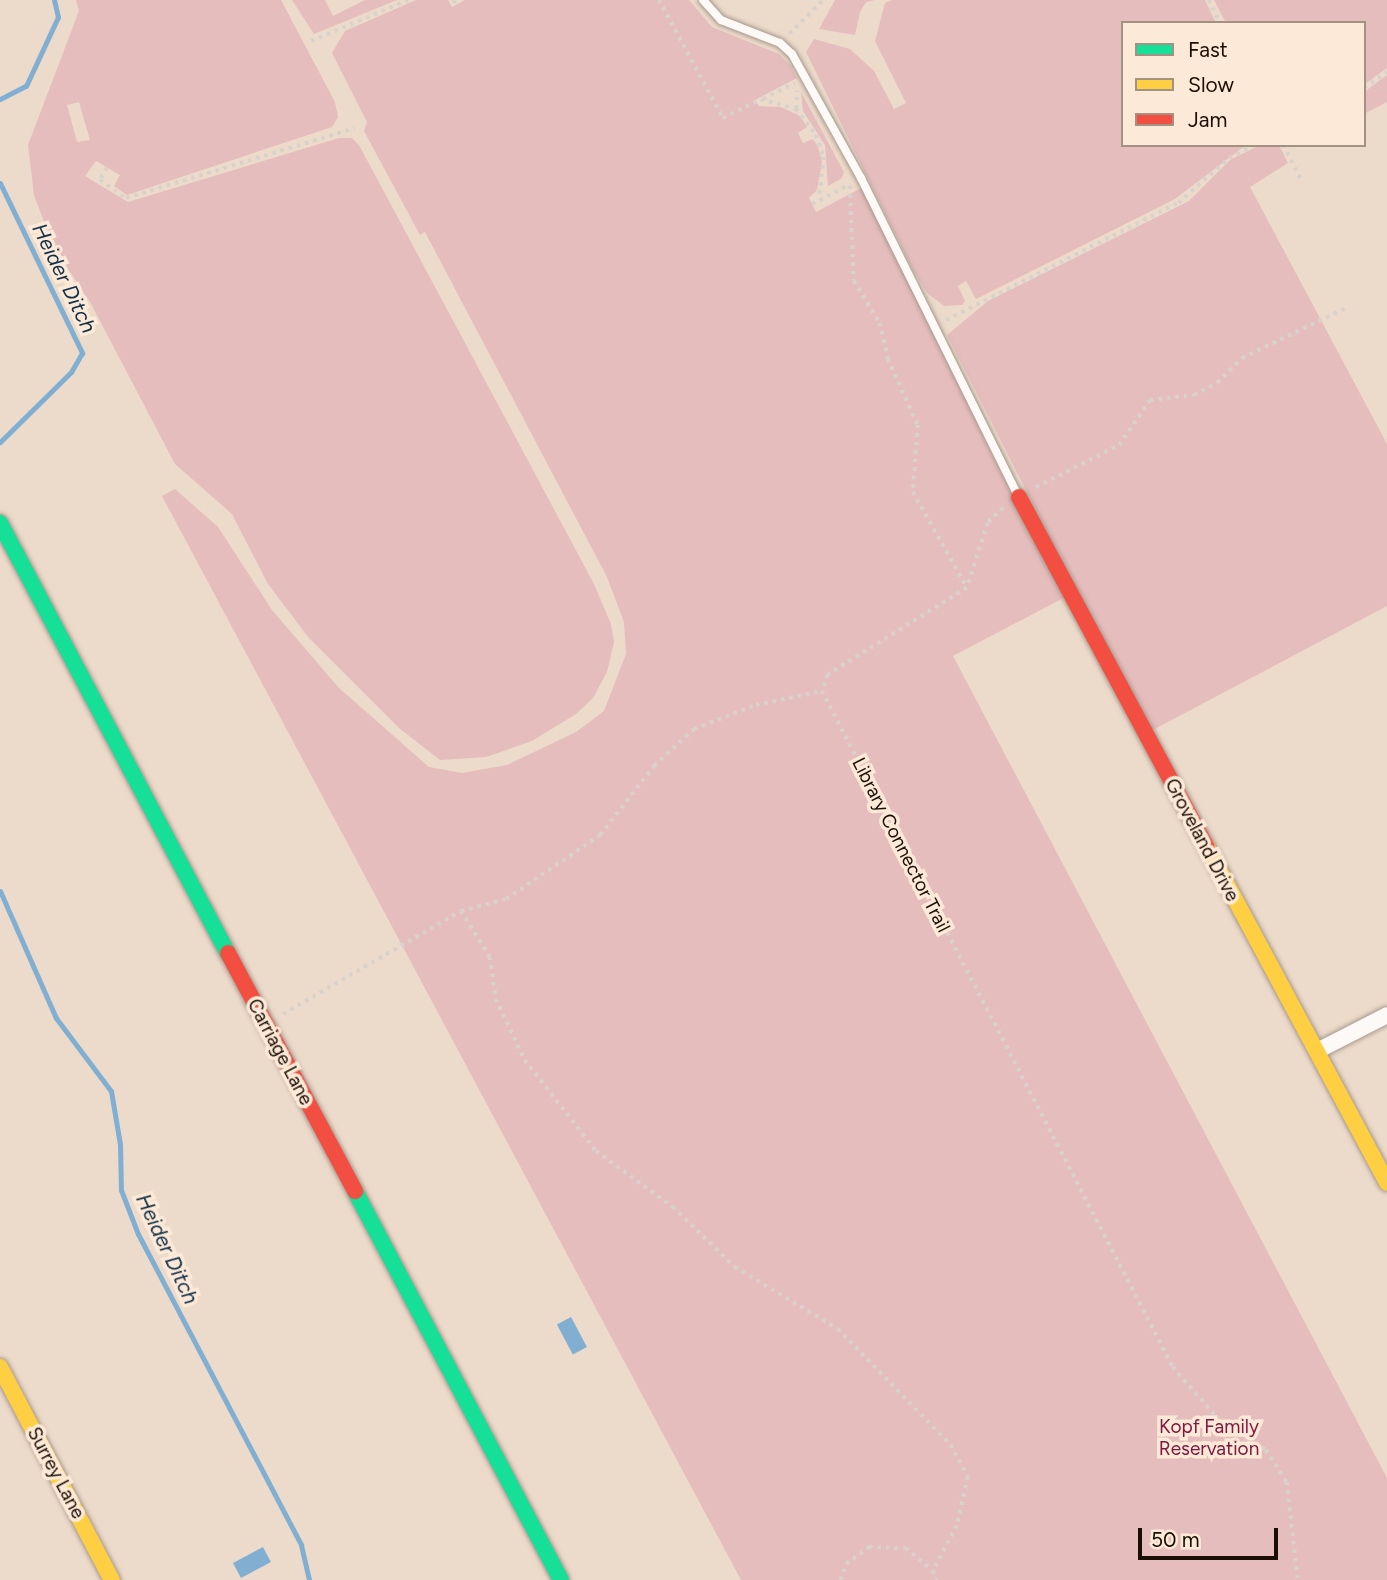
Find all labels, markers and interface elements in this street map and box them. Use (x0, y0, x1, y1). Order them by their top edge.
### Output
legend (1121, 21, 1366, 147)
text: Fast (1188, 37, 1228, 62)
text: Slow (1188, 72, 1234, 97)
text: Jam (1188, 107, 1227, 132)
water label: Heider Ditch (27, 219, 101, 337)
street label: Library Connector Trail (847, 754, 955, 936)
street label: Groveland Drive (1160, 775, 1244, 905)
street label: Carriage Lane (242, 995, 318, 1109)
water label: Heider Ditch (130, 1190, 204, 1308)
park label: Kopf Family Reservation (1159, 1416, 1259, 1460)
street label: Surrey Lane (22, 1423, 90, 1523)
scale bar (1142, 1514, 1282, 1558)
text: 50 m (1151, 1527, 1200, 1552)

